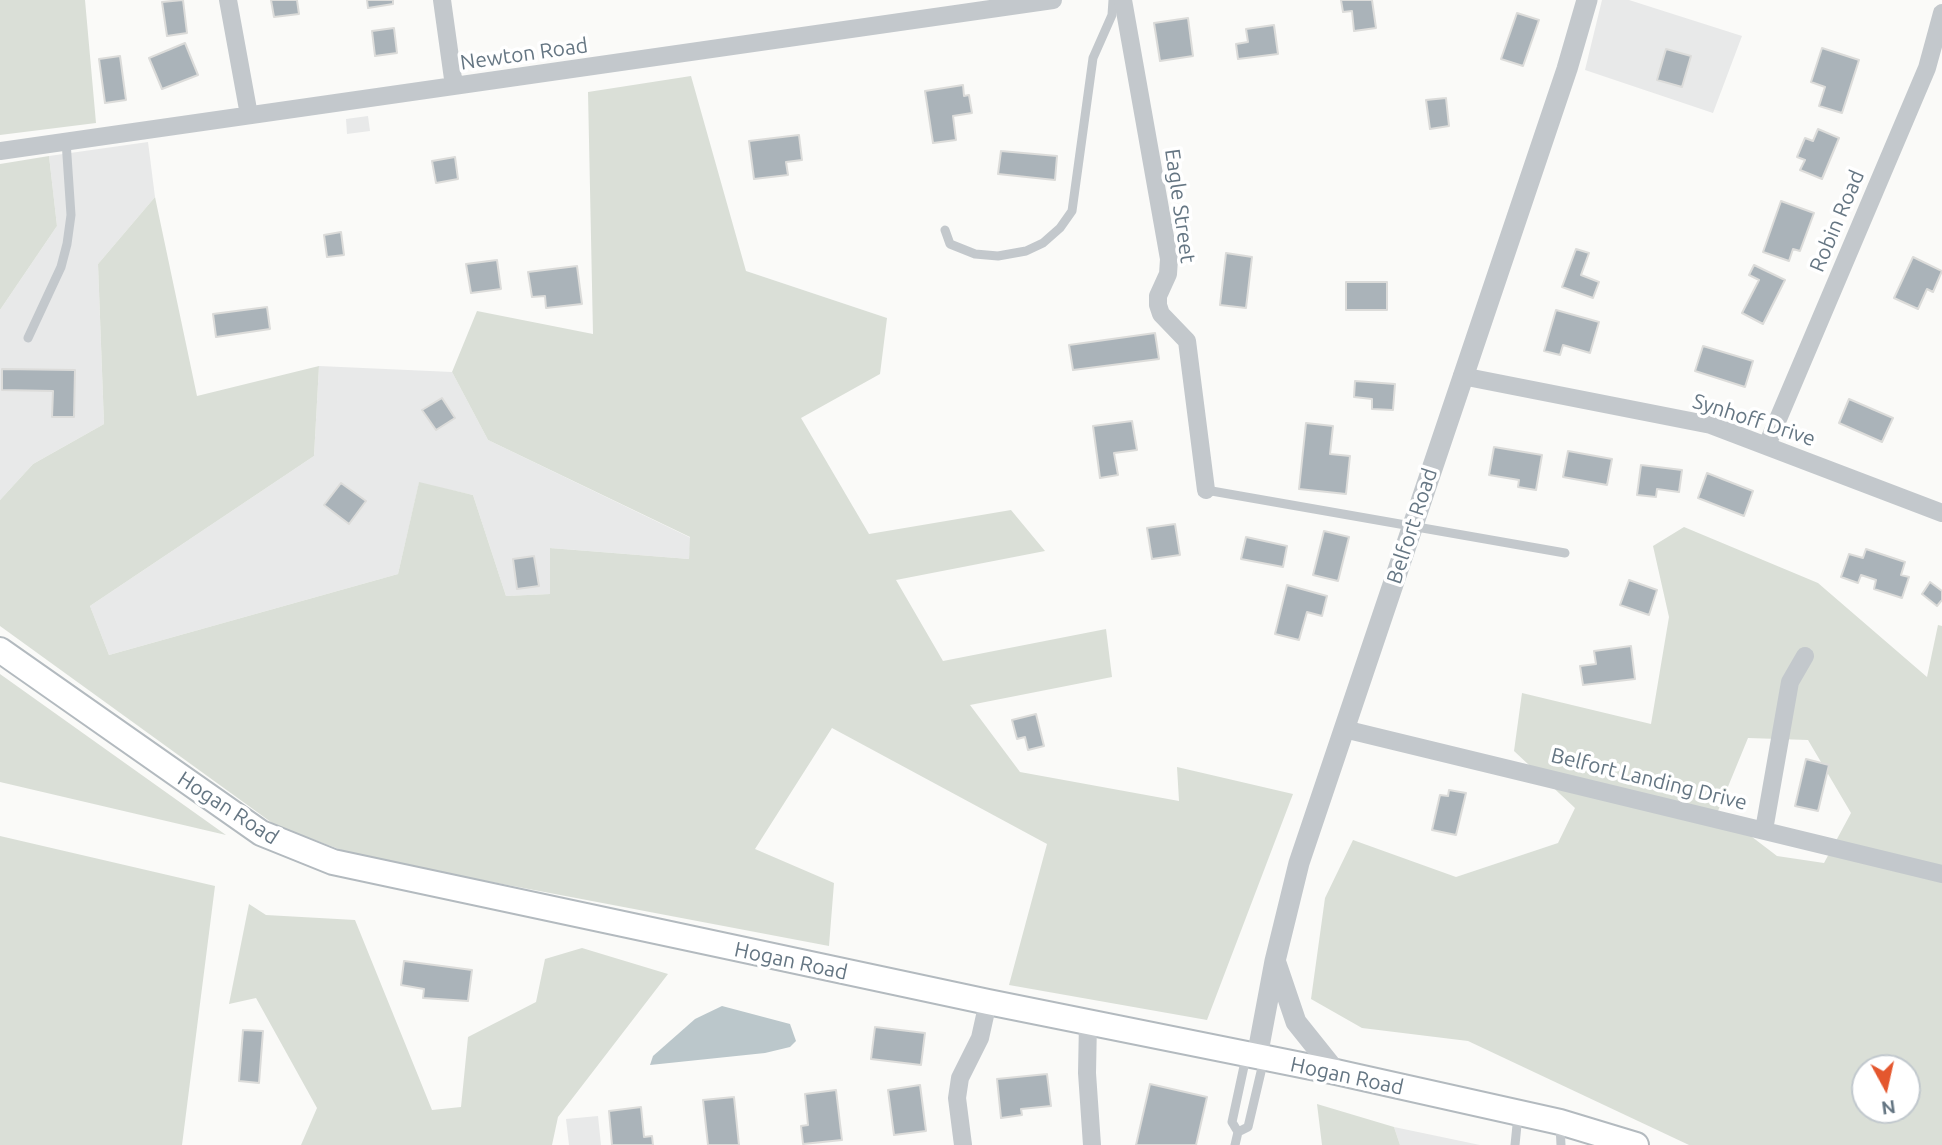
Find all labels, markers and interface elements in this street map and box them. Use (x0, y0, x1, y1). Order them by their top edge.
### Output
street label: Newton Road (459, 33, 589, 75)
street label: Eagle Street (1160, 147, 1200, 265)
street label: Robin Road (1804, 166, 1870, 276)
street label: Synhoff Drive (1689, 388, 1819, 452)
street label: Belfort Road (1381, 465, 1443, 587)
street label: Belfort Landing Drive (1548, 742, 1750, 816)
street label: Hogan Road (173, 766, 283, 850)
street label: Hogan Road (732, 937, 850, 985)
street label: Hogan Road (1288, 1052, 1406, 1100)
north arrow (1851, 1054, 1921, 1124)
text: N (1880, 1096, 1897, 1120)

